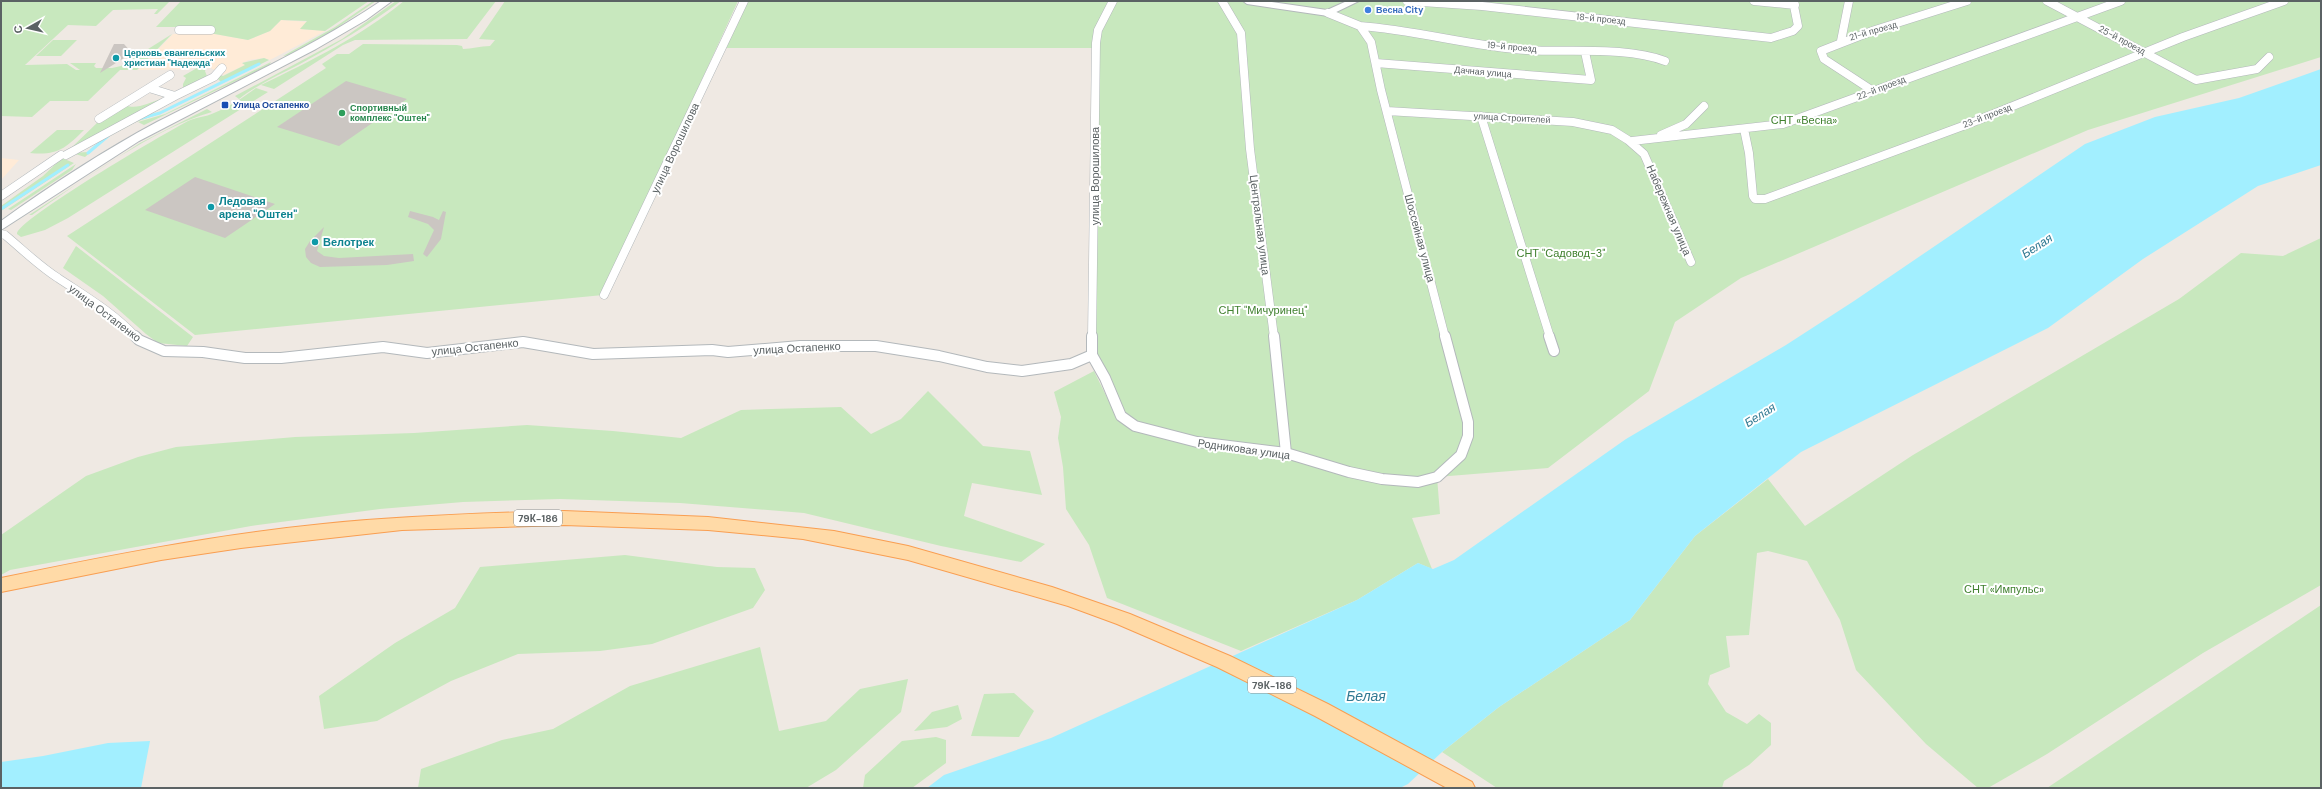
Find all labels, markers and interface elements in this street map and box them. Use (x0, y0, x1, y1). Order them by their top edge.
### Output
place label: Весна City (1376, 4, 1424, 16)
marker: Весна City (1363, 5, 1373, 15)
north arrow (8, 8, 48, 48)
street label: 18-й проезд (1576, 10, 1627, 28)
street label: 21-й проезд (1848, 18, 1899, 44)
street label: 25-й проезд (2096, 23, 2148, 58)
text: С (11, 24, 26, 34)
street label: 19-й проезд (1487, 39, 1538, 55)
place label: Церковь евангельских христиан "Надежда" (124, 47, 225, 69)
marker: Церковь евангельских христиан "Надежда" (111, 53, 121, 63)
street label: Дачная улица (1454, 64, 1512, 80)
street label: 22-й проезд (1855, 73, 1908, 103)
place label: Улица Остапенко (233, 99, 310, 111)
marker: Улица Остапенко (220, 100, 230, 110)
street label: улица Ворошилова (648, 100, 702, 196)
street label: 23-й проезд (1961, 101, 2014, 131)
place label: Спортивный комплекс "Оштен" (350, 102, 430, 124)
marker: Спортивный комплекс "Оштен" (337, 108, 347, 118)
street label: улица Строителей (1473, 110, 1551, 126)
park label: СНТ «Весна» (1771, 113, 1837, 127)
street label: улица Ворошилова (1088, 126, 1102, 225)
street label: Набережная улица (1644, 163, 1695, 258)
street label: Центральная улица (1247, 174, 1273, 277)
street label: Шоссейная улица (1401, 192, 1439, 285)
place label: Ледовая арена "Оштен" (219, 194, 297, 221)
marker: Ледовая арена "Оштен" (206, 202, 216, 212)
water label: Белая (2018, 230, 2056, 262)
place label: Велотрек (323, 235, 375, 249)
marker: Велотрек (310, 237, 320, 247)
park label: СНТ "Садовод-3" (1516, 246, 1606, 260)
street label: улица Остапенко (66, 281, 144, 345)
park label: СНТ "Мичуринец" (1218, 303, 1308, 317)
street label: улица Остапенко (431, 335, 519, 359)
street label: улица Остапенко (753, 339, 841, 357)
water label: Белая (1741, 399, 1779, 431)
street label: Родниковая улица (1197, 436, 1292, 463)
road number: 79К-186 (514, 510, 562, 526)
park label: СНТ «Импульс» (1964, 582, 2044, 596)
road number: 79К-186 (1248, 677, 1296, 693)
water label: Белая (1346, 687, 1386, 705)

